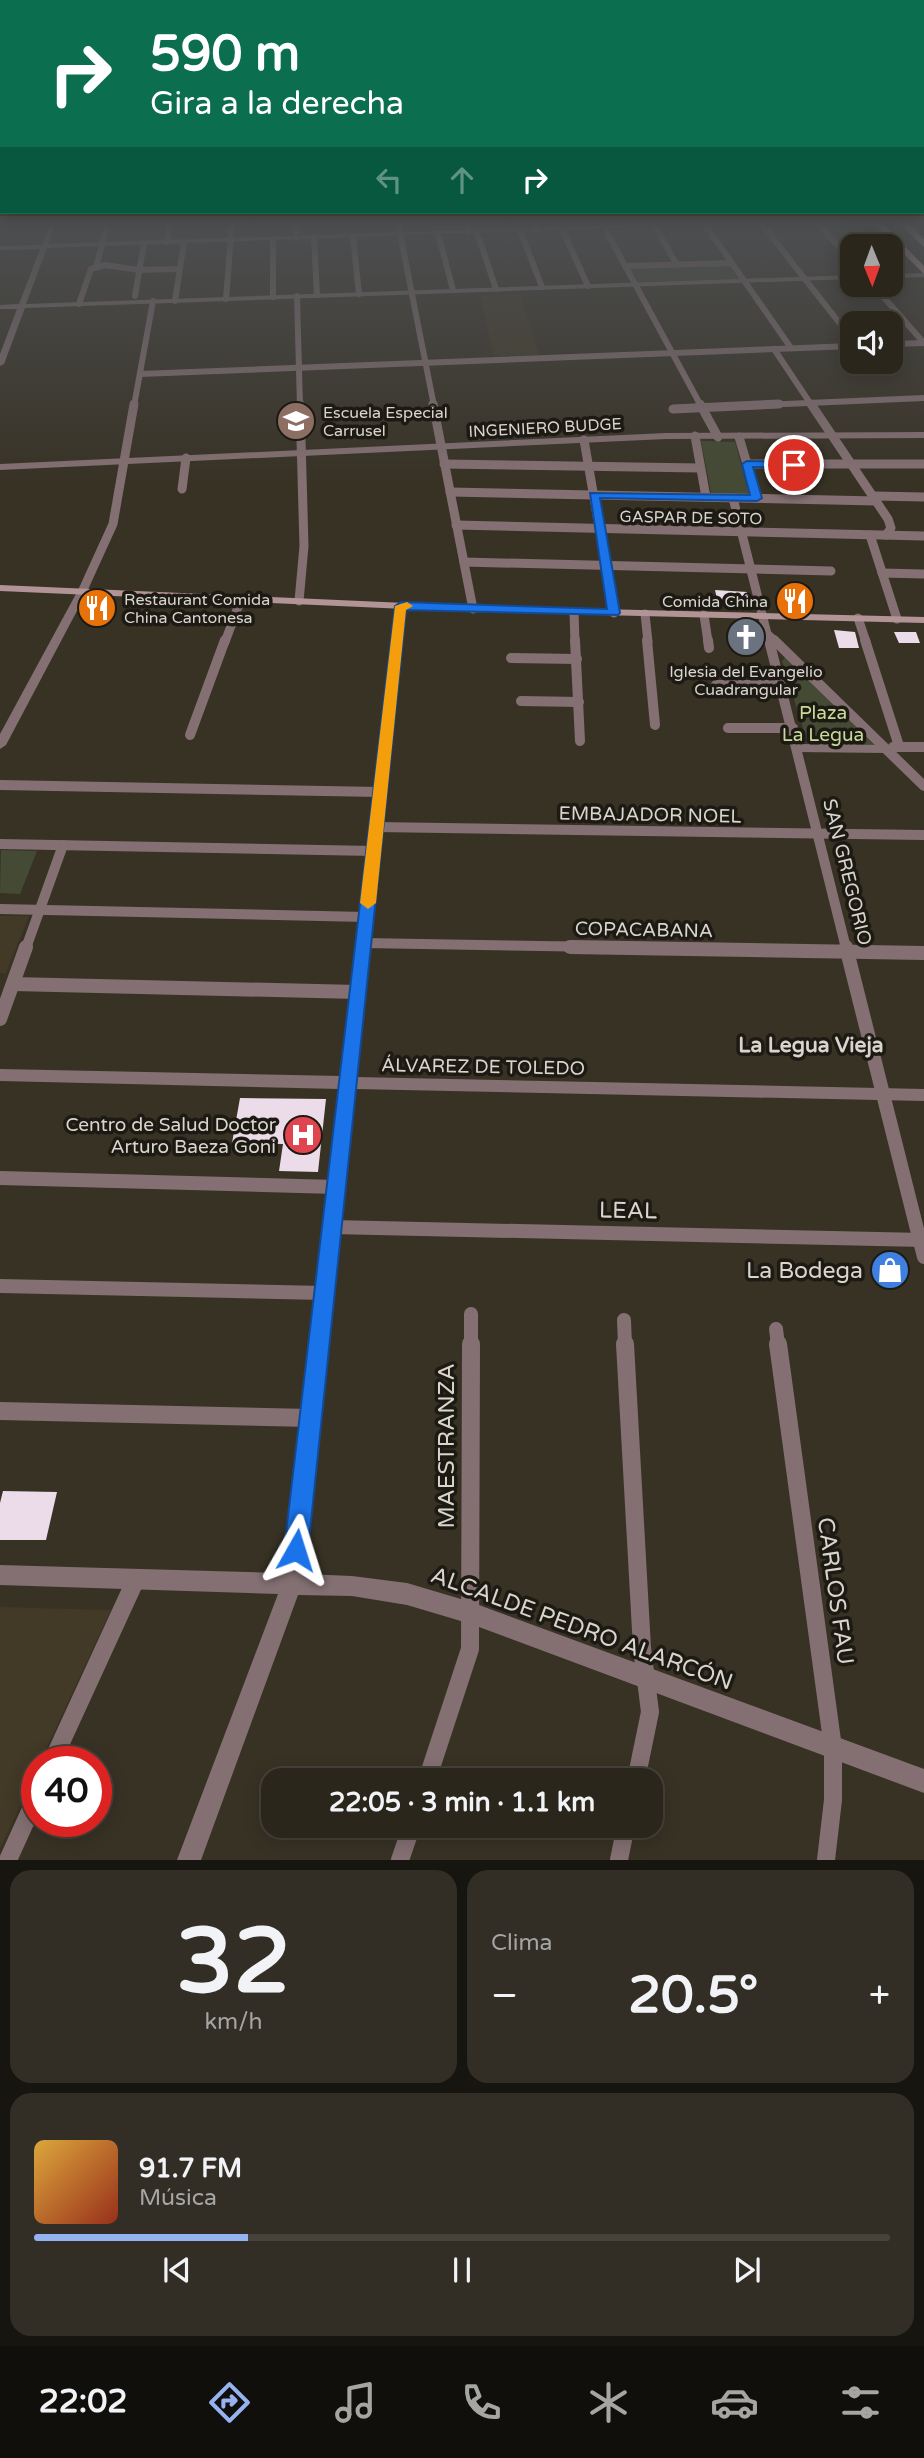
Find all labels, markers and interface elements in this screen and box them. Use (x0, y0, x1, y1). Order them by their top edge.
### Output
text: 590 m (150, 25, 300, 84)
icon: right (35, 28, 126, 119)
text: Gira a la derecha (150, 85, 404, 123)
icon: left (370, 161, 408, 199)
icon: ahead (443, 161, 481, 199)
icon: right (516, 161, 554, 199)
north arrow (840, 234, 903, 298)
map controls (840, 234, 903, 374)
button: sound (840, 311, 903, 374)
school or university icon: Escuela Especial Carrusel (275, 400, 317, 442)
place label: Escuela Especial Carrusel (323, 403, 448, 441)
street label: INGENIERO BUDGE (468, 414, 622, 442)
pin (764, 435, 824, 495)
icon: arrive (775, 446, 813, 484)
street label: GASPAR DE SOTO (620, 507, 762, 529)
restaurant icon: Comida China (774, 580, 816, 622)
restaurant icon: Restaurant Comida China Cantonesa (76, 587, 118, 629)
place label: Restaurant Comida China Cantonesa (124, 590, 270, 628)
place label: Comida China (662, 592, 768, 612)
church icon: Iglesia del Evangelio Cuadrangular (725, 616, 767, 658)
place label: Iglesia del Evangelio Cuadrangular (669, 662, 823, 700)
park label: Plaza La Legua (782, 702, 864, 746)
street label: SAN GREGORIO (818, 797, 876, 948)
street label: EMBAJADOR NOEL (558, 802, 742, 828)
street label: COPACABANA (575, 918, 713, 942)
district label: La Legua Vieja (738, 1033, 884, 1058)
street label: ÁLVAREZ DE TOLEDO (381, 1053, 585, 1080)
place label: Centro de Salud Doctor Arturo Baeza Goni (65, 1114, 277, 1158)
hospital icon: Centro de Salud Doctor Arturo Baeza Goni (282, 1114, 324, 1156)
street label: LEAL (599, 1196, 657, 1226)
shop icon: La Bodega (869, 1249, 911, 1291)
place label: La Bodega (746, 1257, 863, 1285)
street label: MAESTRANZA (433, 1363, 461, 1529)
position arrow (259, 1513, 333, 1587)
street label: CARLOS FAU (811, 1516, 859, 1667)
street label: ALCALDE PEDRO ALARCÓN (427, 1561, 736, 1697)
speed limit sign: 40 (21, 1746, 112, 1837)
text: 22:05 · 3 min · 1.1 km (329, 1787, 595, 1818)
text: 32 (176, 1907, 291, 2017)
text: Clima (491, 1929, 552, 1957)
text: 20.5° (628, 1964, 758, 2027)
text: − (491, 1973, 518, 2019)
text: + (869, 1973, 890, 2019)
text: km/h (205, 2008, 262, 2036)
text: 91.7 FM (139, 2153, 242, 2184)
text: Música (139, 2184, 217, 2212)
icon: previous (158, 2251, 196, 2289)
icon: pause (443, 2251, 481, 2289)
icon: next (728, 2251, 766, 2289)
icon: directions (205, 2378, 254, 2427)
icon: music (331, 2378, 380, 2427)
icon: phone (457, 2378, 506, 2427)
icon: climate (584, 2378, 633, 2427)
icon: car (710, 2378, 759, 2427)
icon: filters (836, 2378, 885, 2427)
text: 22:02 (39, 2383, 127, 2421)

